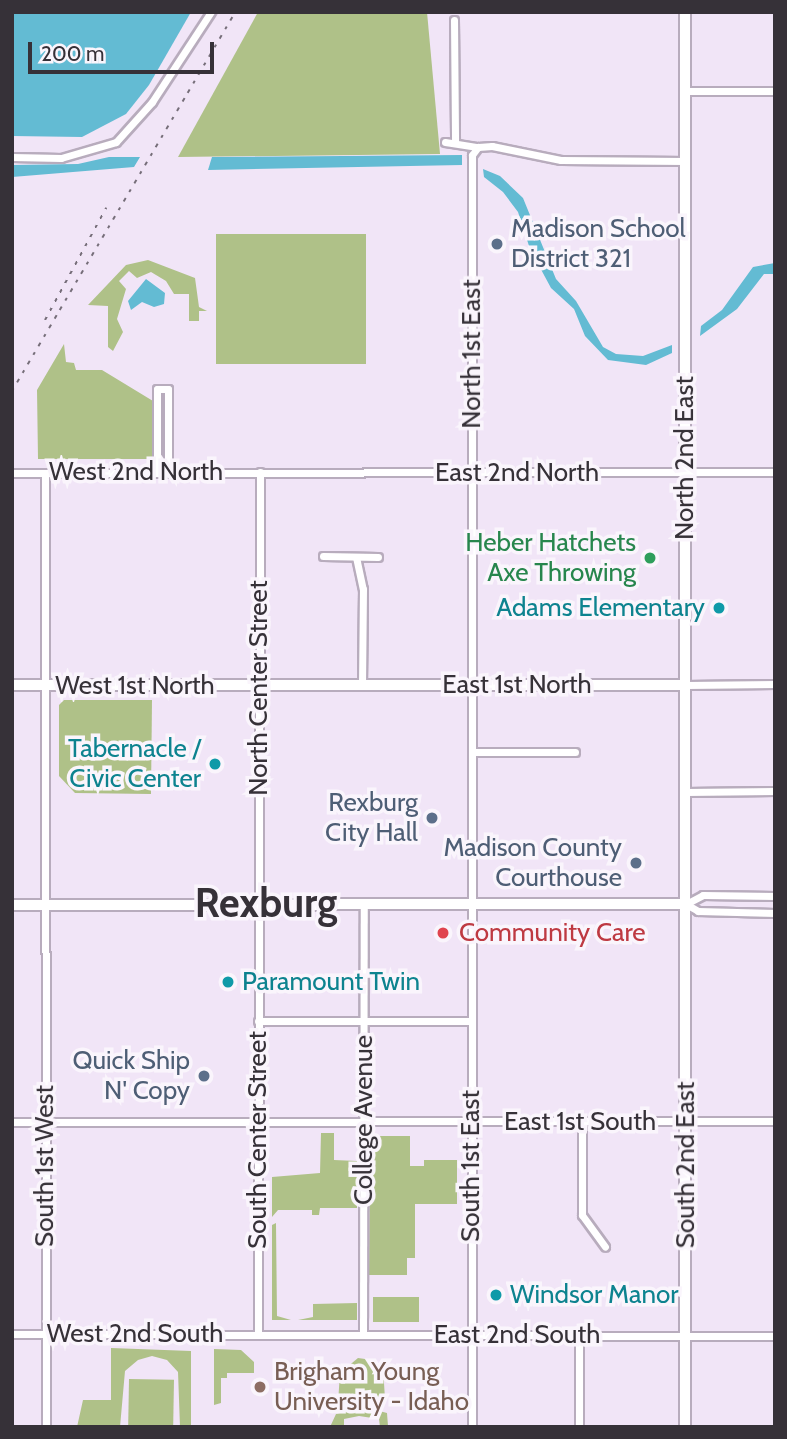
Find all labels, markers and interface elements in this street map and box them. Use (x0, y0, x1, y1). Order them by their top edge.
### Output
scale bar (32, 28, 217, 72)
text: 200 m (41, 41, 104, 66)
place label: Madison School District 321 (511, 213, 686, 274)
marker: Madison School District 321 (489, 236, 505, 252)
street label: North 1st East (456, 279, 488, 429)
street label: North 2nd East (669, 376, 701, 540)
street label: West 2nd North (49, 456, 223, 488)
street label: East 2nd North (435, 457, 599, 489)
place label: Heber Hatchets Axe Throwing (465, 527, 636, 588)
marker: Heber Hatchets Axe Throwing (642, 550, 658, 566)
street label: North Center Street (243, 580, 275, 796)
place label: Adams Elementary (496, 592, 705, 624)
marker: Adams Elementary (711, 600, 727, 616)
street label: East 1st North (442, 669, 592, 701)
street label: West 1st North (55, 670, 215, 702)
place label: Tabernacle / Civic Center (68, 733, 201, 794)
marker: Tabernacle / Civic Center (207, 756, 223, 772)
place label: Rexburg City Hall (325, 787, 418, 848)
marker: Rexburg City Hall (424, 810, 440, 826)
place label: Madison County Courthouse (443, 832, 622, 894)
marker: Madison County Courthouse (628, 855, 644, 871)
district label: Rexburg (195, 879, 337, 927)
place label: Community Care (459, 917, 646, 949)
marker: Community Care (433, 923, 453, 943)
place label: Paramount Twin (242, 966, 420, 998)
marker: Paramount Twin (220, 974, 236, 990)
street label: South Center Street (242, 1031, 274, 1249)
street label: College Avenue (348, 1035, 380, 1205)
place label: Quick Ship N' Copy (73, 1045, 190, 1106)
marker: Quick Ship N' Copy (196, 1068, 212, 1084)
street label: South 2nd East (670, 1082, 702, 1248)
street label: South 1st West (29, 1085, 61, 1247)
street label: South 1st East (455, 1090, 487, 1242)
street label: East 1st South (504, 1106, 656, 1138)
place label: Windsor Manor (510, 1279, 679, 1311)
marker: Windsor Manor (488, 1287, 504, 1303)
street label: West 2nd South (47, 1318, 223, 1350)
street label: East 2nd South (434, 1319, 600, 1351)
place label: Brigham Young University - Idaho (274, 1356, 469, 1418)
marker: Brigham Young University - Idaho (252, 1379, 268, 1395)

